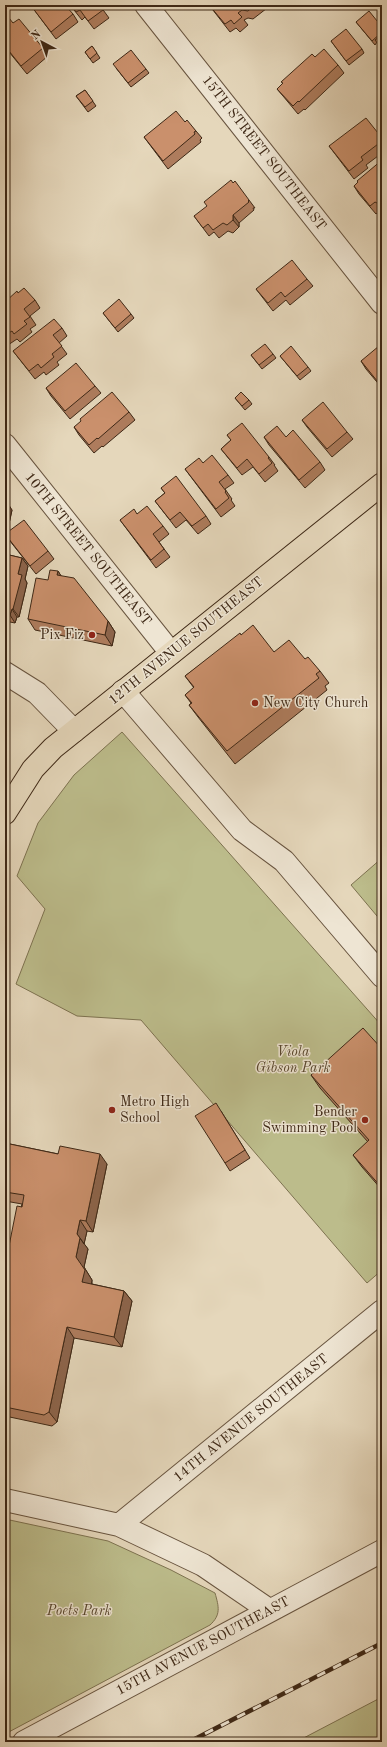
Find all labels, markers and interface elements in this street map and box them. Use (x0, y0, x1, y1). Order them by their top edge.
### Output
north arrow (22, 22, 62, 62)
text: N (30, 28, 44, 42)
street label: 15TH STREET SOUTHEAST (199, 73, 329, 233)
street label: 10TH STREET SOUTHEAST (22, 470, 154, 628)
street label: 12TH AVENUE SOUTHEAST (106, 574, 266, 708)
place label: Pix Fiz (40, 628, 84, 642)
marker: Pix Fiz (87, 630, 97, 640)
place label: New City Church (263, 696, 369, 710)
marker: New City Church (250, 698, 260, 708)
park label: Viola Gibson Park (256, 1045, 331, 1075)
place label: Metro High School (120, 1095, 190, 1125)
marker: Metro High School (107, 1105, 117, 1115)
place label: Bender Swimming Pool (262, 1105, 357, 1135)
marker: Bender Swimming Pool (360, 1115, 370, 1125)
street label: 14TH AVENUE SOUTHEAST (171, 1351, 331, 1485)
street label: 15TH AVENUE SOUTHEAST (114, 1594, 292, 1698)
park label: Poets Park (46, 1604, 111, 1618)

